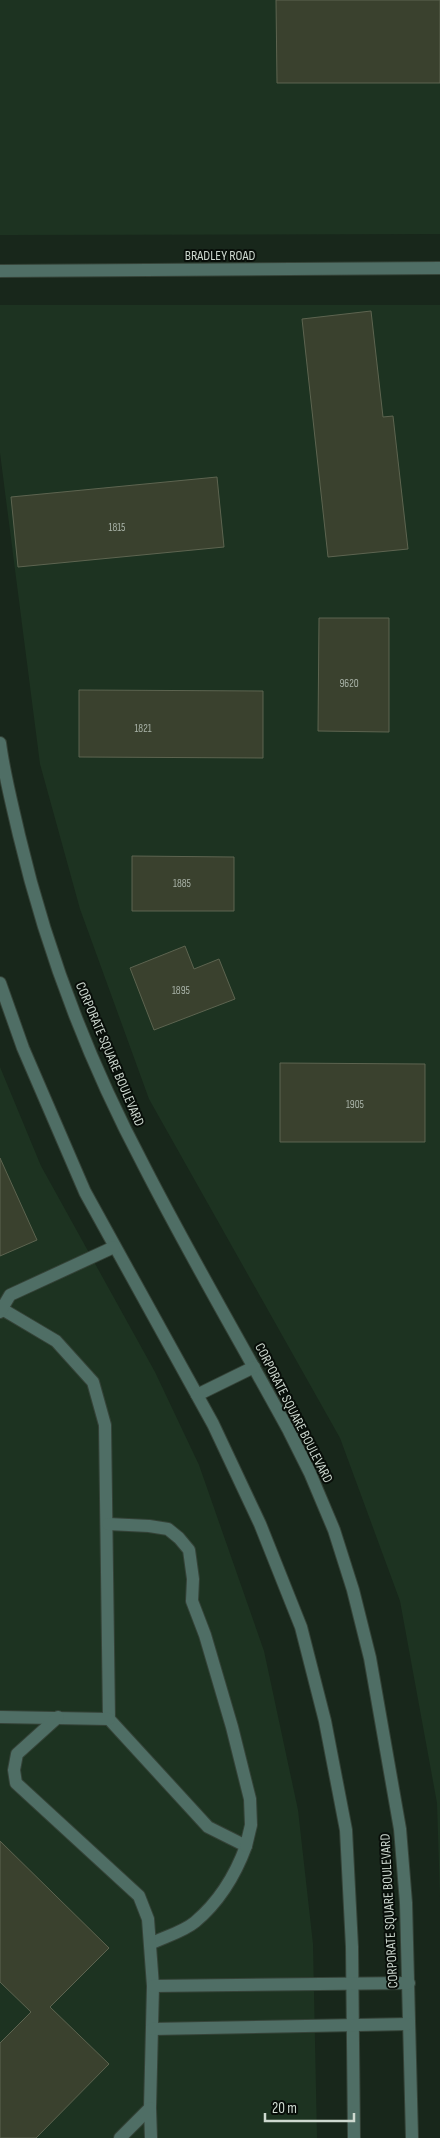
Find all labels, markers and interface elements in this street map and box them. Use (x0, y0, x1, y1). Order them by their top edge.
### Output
street label: BRADLEY ROAD (185, 247, 255, 264)
house number: 1815 (109, 521, 125, 534)
house number: 9620 (339, 677, 359, 690)
house number: 1821 (134, 722, 152, 735)
house number: 1885 (173, 877, 191, 890)
street label: CORPORATE SQUARE BOULEVARD (72, 979, 148, 1129)
house number: 1895 (172, 984, 190, 997)
house number: 1905 (346, 1098, 364, 1111)
street label: CORPORATE SQUARE BOULEVARD (251, 1340, 337, 1486)
street label: CORPORATE SQUARE BOULEVARD (376, 1833, 402, 1989)
scale bar (265, 2090, 354, 2122)
text: 20 m (272, 2099, 297, 2118)

